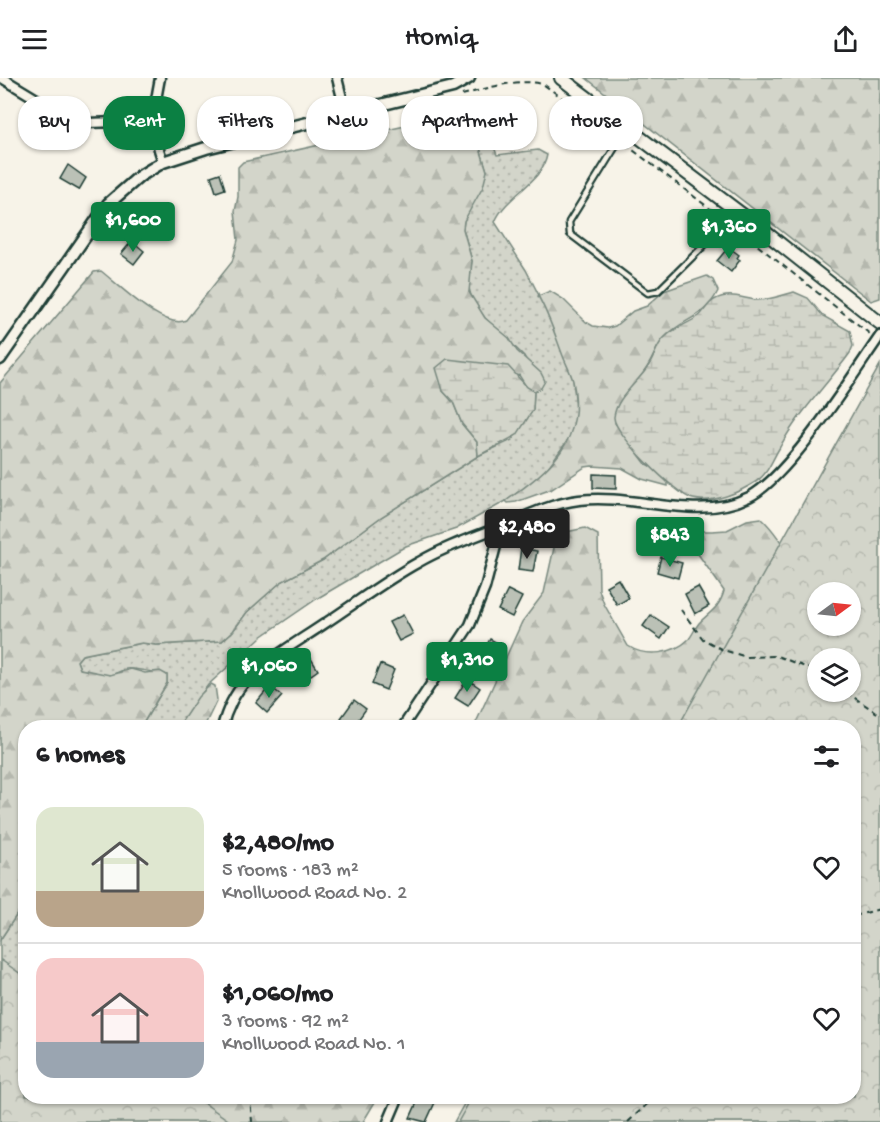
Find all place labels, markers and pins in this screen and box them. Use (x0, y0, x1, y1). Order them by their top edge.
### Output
pin: $1,600 (84, 202, 182, 253)
pin: $1,360 (680, 209, 778, 260)
pin: $2,480 (478, 509, 576, 560)
pin: $843 (634, 517, 706, 568)
pin: $1,310 (418, 642, 516, 693)
pin: $1,060 (220, 648, 318, 699)

